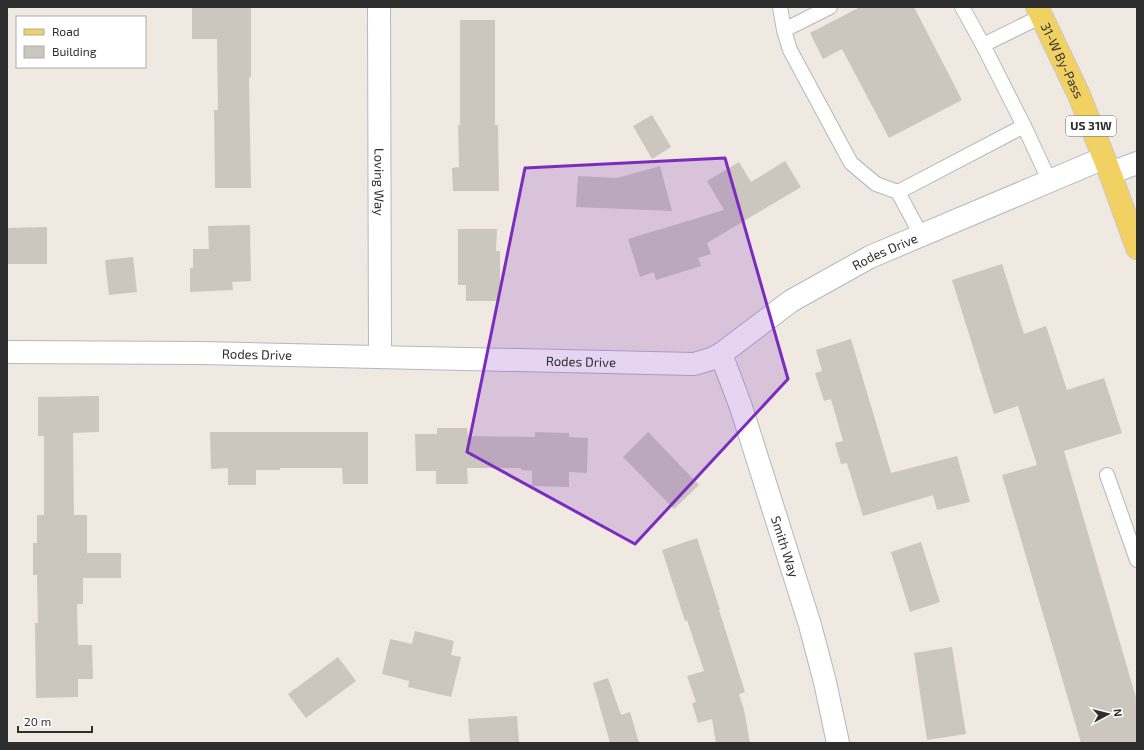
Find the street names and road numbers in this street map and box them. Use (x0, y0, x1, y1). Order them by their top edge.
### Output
street label: 31-W By-Pass (1038, 20, 1087, 101)
road number: US 31W (1066, 116, 1116, 136)
street label: Loving Way (371, 148, 388, 216)
street label: Rodes Drive (849, 230, 920, 273)
street label: Rodes Drive (222, 345, 292, 363)
street label: Rodes Drive (546, 353, 616, 370)
street label: Smith Way (768, 514, 802, 579)

